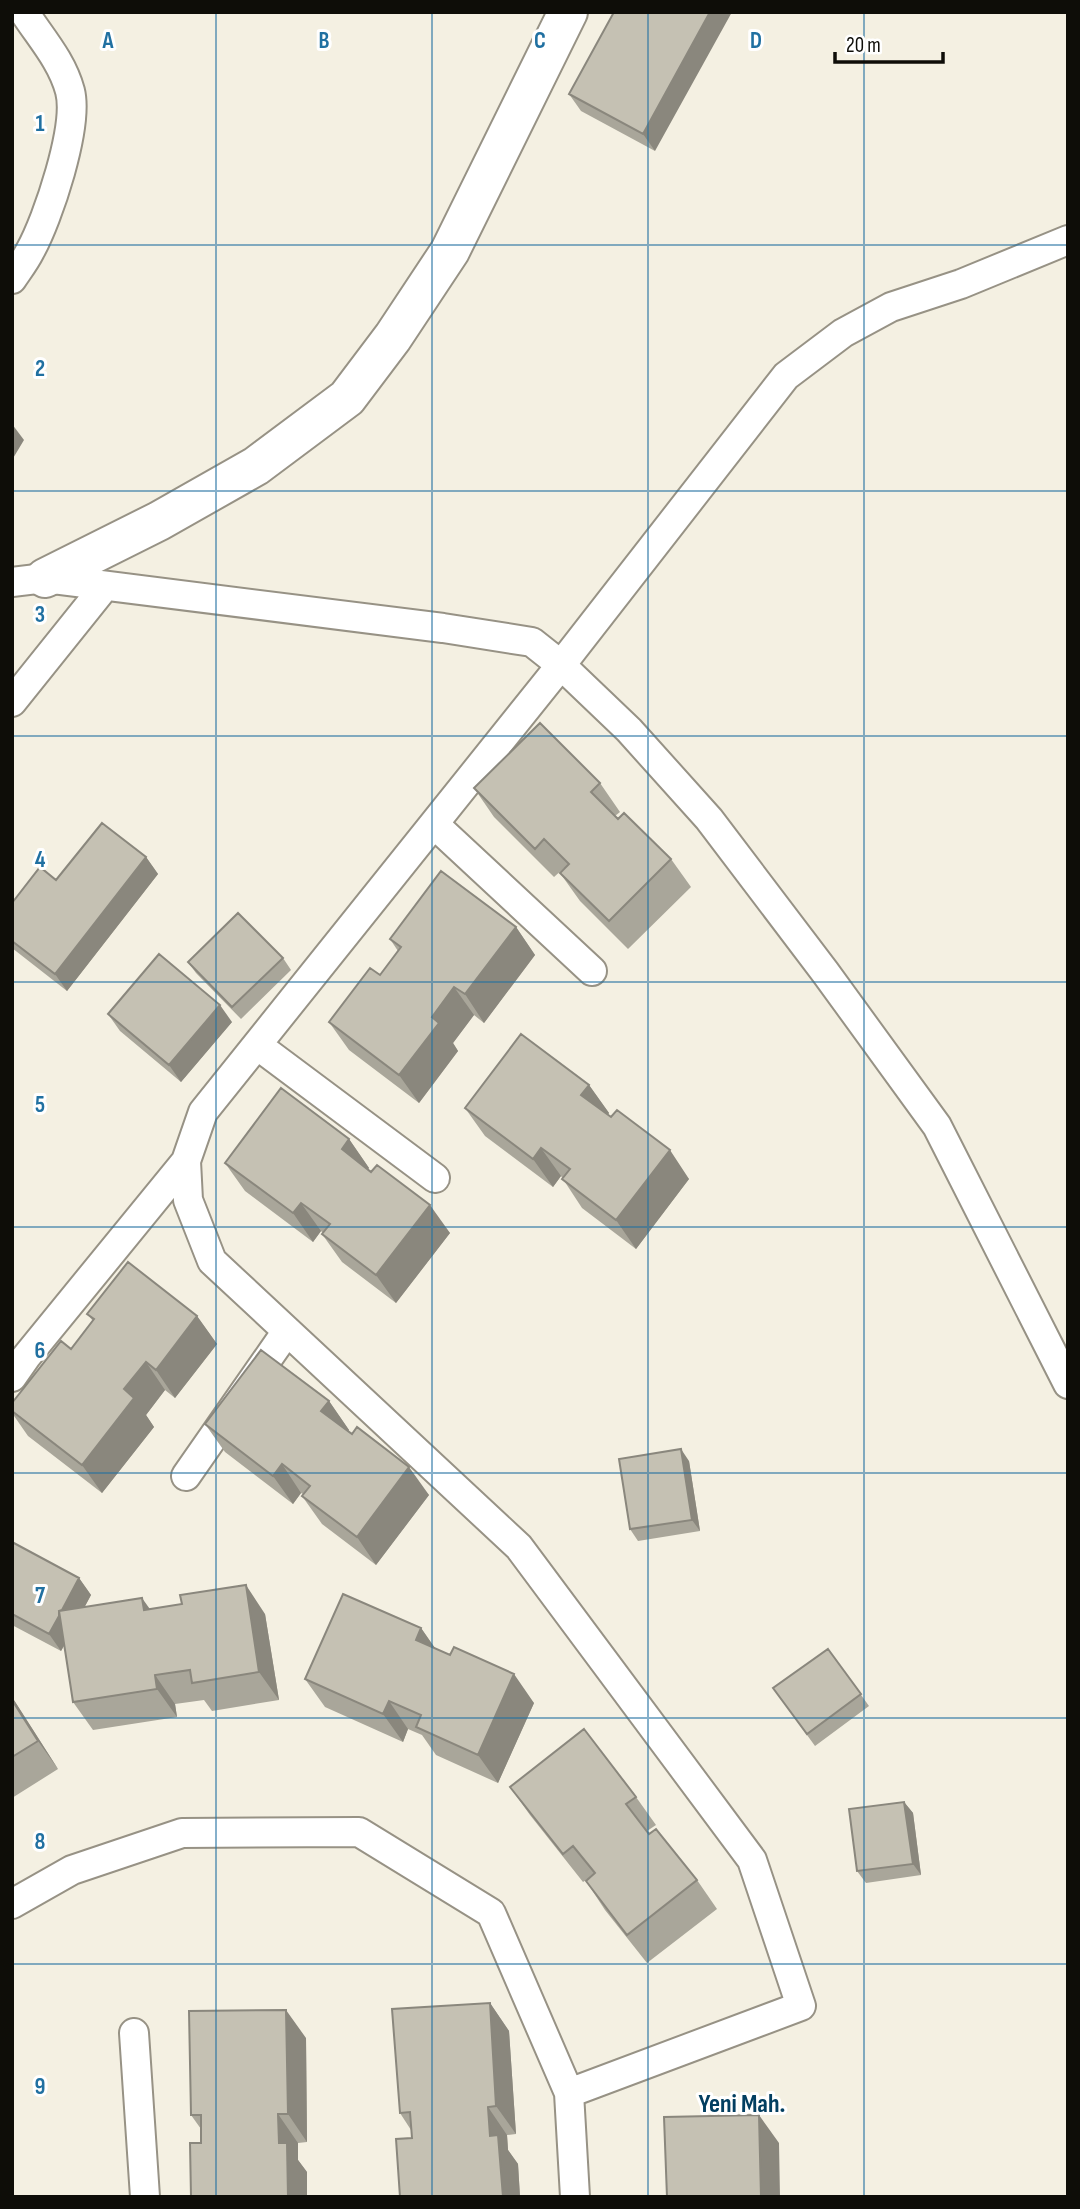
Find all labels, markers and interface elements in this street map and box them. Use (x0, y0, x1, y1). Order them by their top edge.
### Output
scale bar (835, 21, 944, 65)
text: A (102, 27, 115, 55)
text: B (319, 27, 330, 55)
text: C (534, 27, 546, 55)
text: D (750, 27, 762, 55)
text: 20 m (846, 33, 881, 58)
text: 1 (35, 110, 45, 138)
text: 2 (35, 355, 45, 383)
text: 3 (35, 601, 45, 629)
text: 4 (35, 846, 46, 874)
text: 5 (35, 1091, 45, 1119)
text: 6 (35, 1337, 45, 1365)
text: 7 (35, 1582, 45, 1610)
text: 8 (35, 1828, 46, 1856)
text: 9 (35, 2073, 45, 2101)
district label: Yeni Mah. (698, 2089, 786, 2120)

